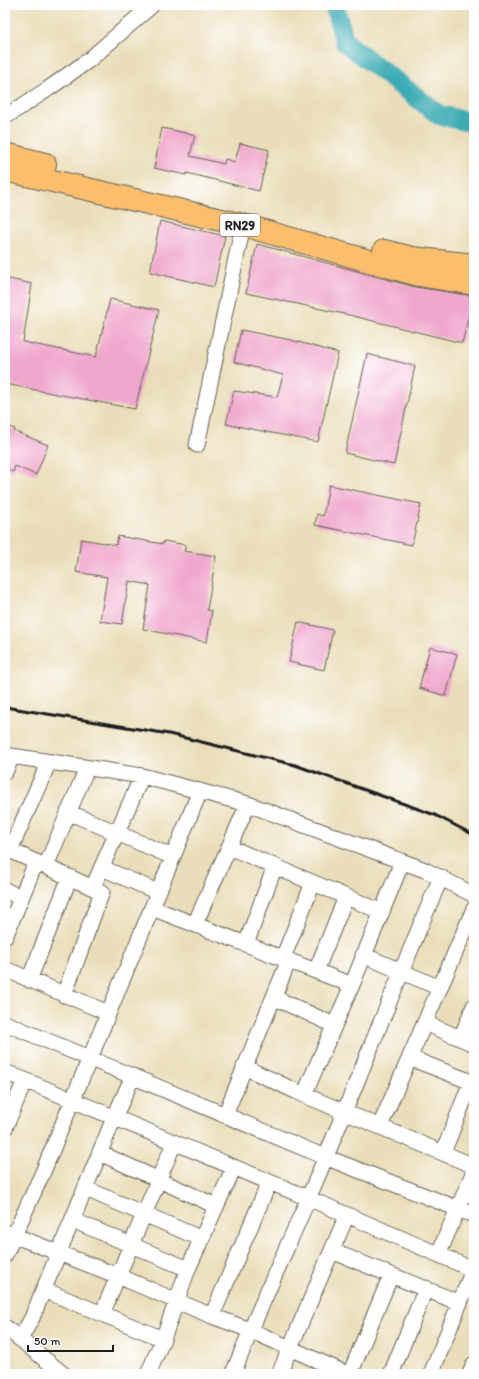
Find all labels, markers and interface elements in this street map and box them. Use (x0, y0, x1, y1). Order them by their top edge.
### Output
road number: RN29 (220, 214, 260, 236)
scale bar (28, 1327, 113, 1353)
text: 50 m (34, 1334, 60, 1348)

